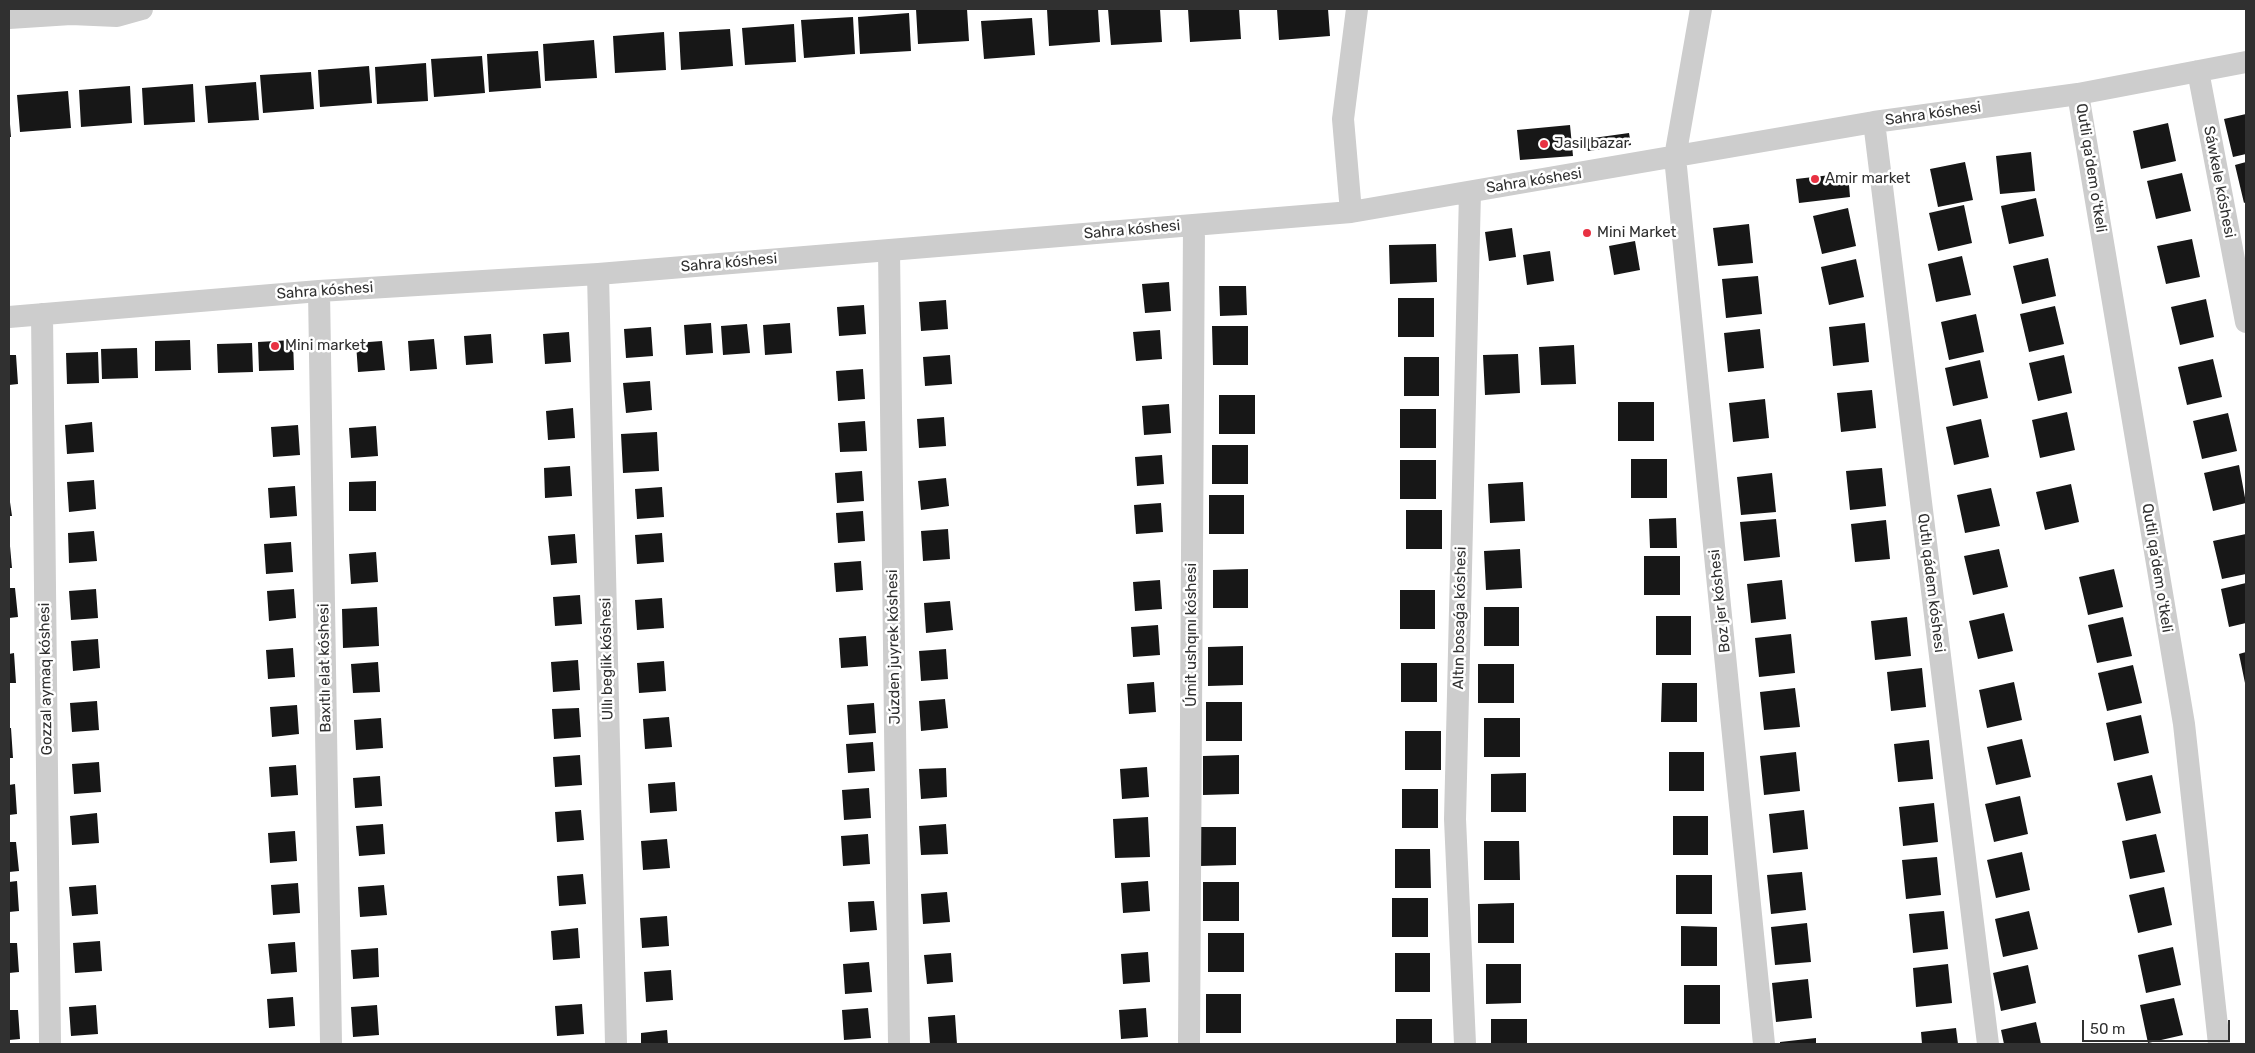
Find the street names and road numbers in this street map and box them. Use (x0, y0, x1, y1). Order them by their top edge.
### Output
street label: Sahra kóshesi (1884, 98, 1982, 130)
street label: Qutli qa'dem o'tkeli (2072, 102, 2110, 234)
street label: Sáwkele kóshesi (2199, 125, 2239, 239)
street label: Sahra kóshesi (1485, 165, 1583, 197)
street label: Sahra kóshesi (1083, 217, 1181, 243)
street label: Sahra kóshesi (680, 250, 778, 276)
street label: Sahra kóshesi (276, 279, 374, 303)
street label: Qutli qa'dem o'tkeli (2138, 502, 2176, 634)
street label: Qutlı qádem kóshesi (1914, 512, 1948, 654)
street label: Altın bosaǵa kóshesi (1450, 546, 1470, 690)
street label: Boz jer kóshesi (1706, 548, 1734, 654)
street label: Úmit ushqını kóshesi (1183, 563, 1201, 707)
street label: Júzden juyrek kóshesi (884, 569, 904, 725)
street label: Ullı beglik kóshesi (597, 598, 617, 720)
street label: Gozzal aymaq kóshesi (36, 603, 56, 755)
street label: Baxıtlı elat kóshesi (315, 603, 335, 733)

